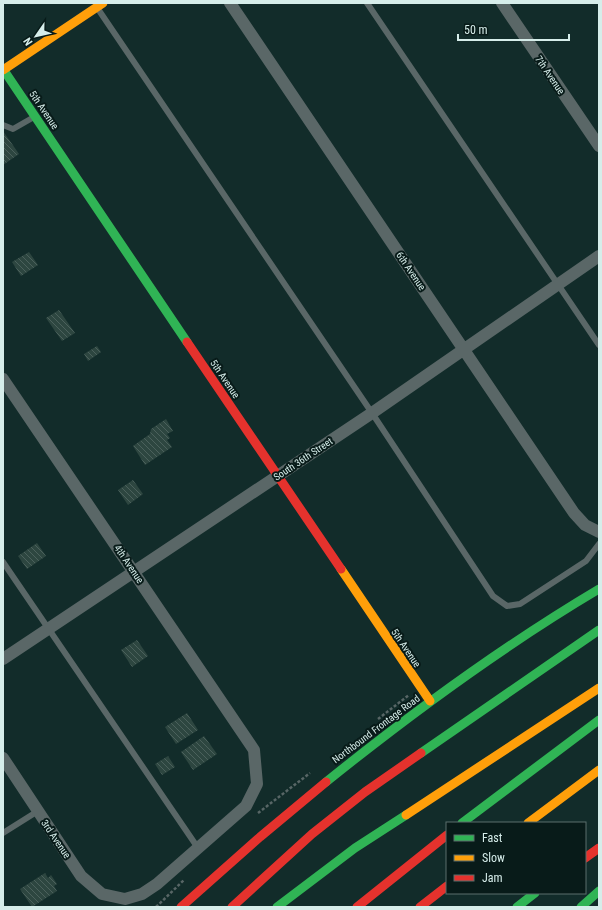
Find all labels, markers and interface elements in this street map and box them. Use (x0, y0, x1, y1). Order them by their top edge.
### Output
north arrow (16, 16, 56, 56)
scale bar (458, 16, 569, 42)
text: 50 m (464, 23, 488, 37)
text: N (21, 35, 35, 48)
street label: 7th Avenue (533, 54, 567, 96)
street label: 5th Avenue (27, 89, 61, 131)
street label: 6th Avenue (394, 250, 428, 292)
street label: 5th Avenue (208, 358, 242, 400)
street label: South 36th Street (272, 435, 335, 483)
street label: 4th Avenue (112, 543, 146, 585)
street label: 5th Avenue (389, 627, 423, 669)
street label: Northbound Frontage Road (330, 693, 422, 765)
street label: 3rd Avenue (39, 818, 73, 861)
legend (446, 822, 586, 894)
text: Fast (482, 831, 503, 845)
text: Slow (482, 851, 505, 865)
text: Jam (482, 871, 503, 885)

